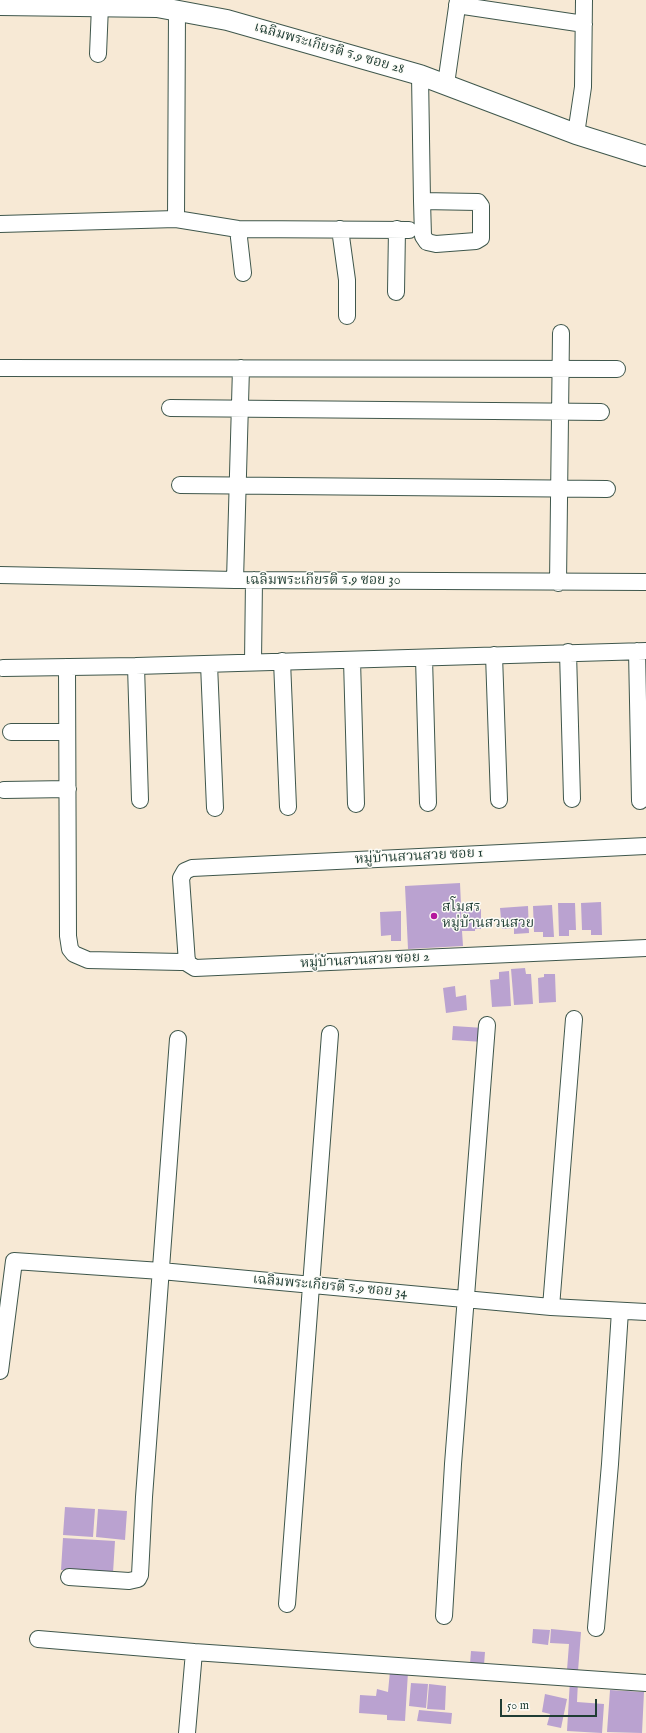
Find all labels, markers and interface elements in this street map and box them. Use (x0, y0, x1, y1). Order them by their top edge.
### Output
street label: เฉลิมพระเกียรติ ร.9 ซอย 28 (252, 20, 406, 78)
street label: เฉลิมพระเกียรติ ร.9 ซอย 30 (245, 573, 401, 589)
street label: หมู่บ้านสวนสวย ซอย 1 (354, 845, 484, 869)
place label: สโมสร หมู่บ้านสวนสวย (442, 900, 534, 932)
marker: สโมสร หมู่บ้านสวนสวย (429, 911, 439, 921)
street label: หมู่บ้านสวนสวย ซอย 2 (300, 949, 430, 973)
street label: เฉลิมพระเกียรติ ร.9 ซอย 34 (252, 1272, 408, 1302)
scale bar (502, 1691, 599, 1717)
text: 50 m (507, 1698, 529, 1713)

